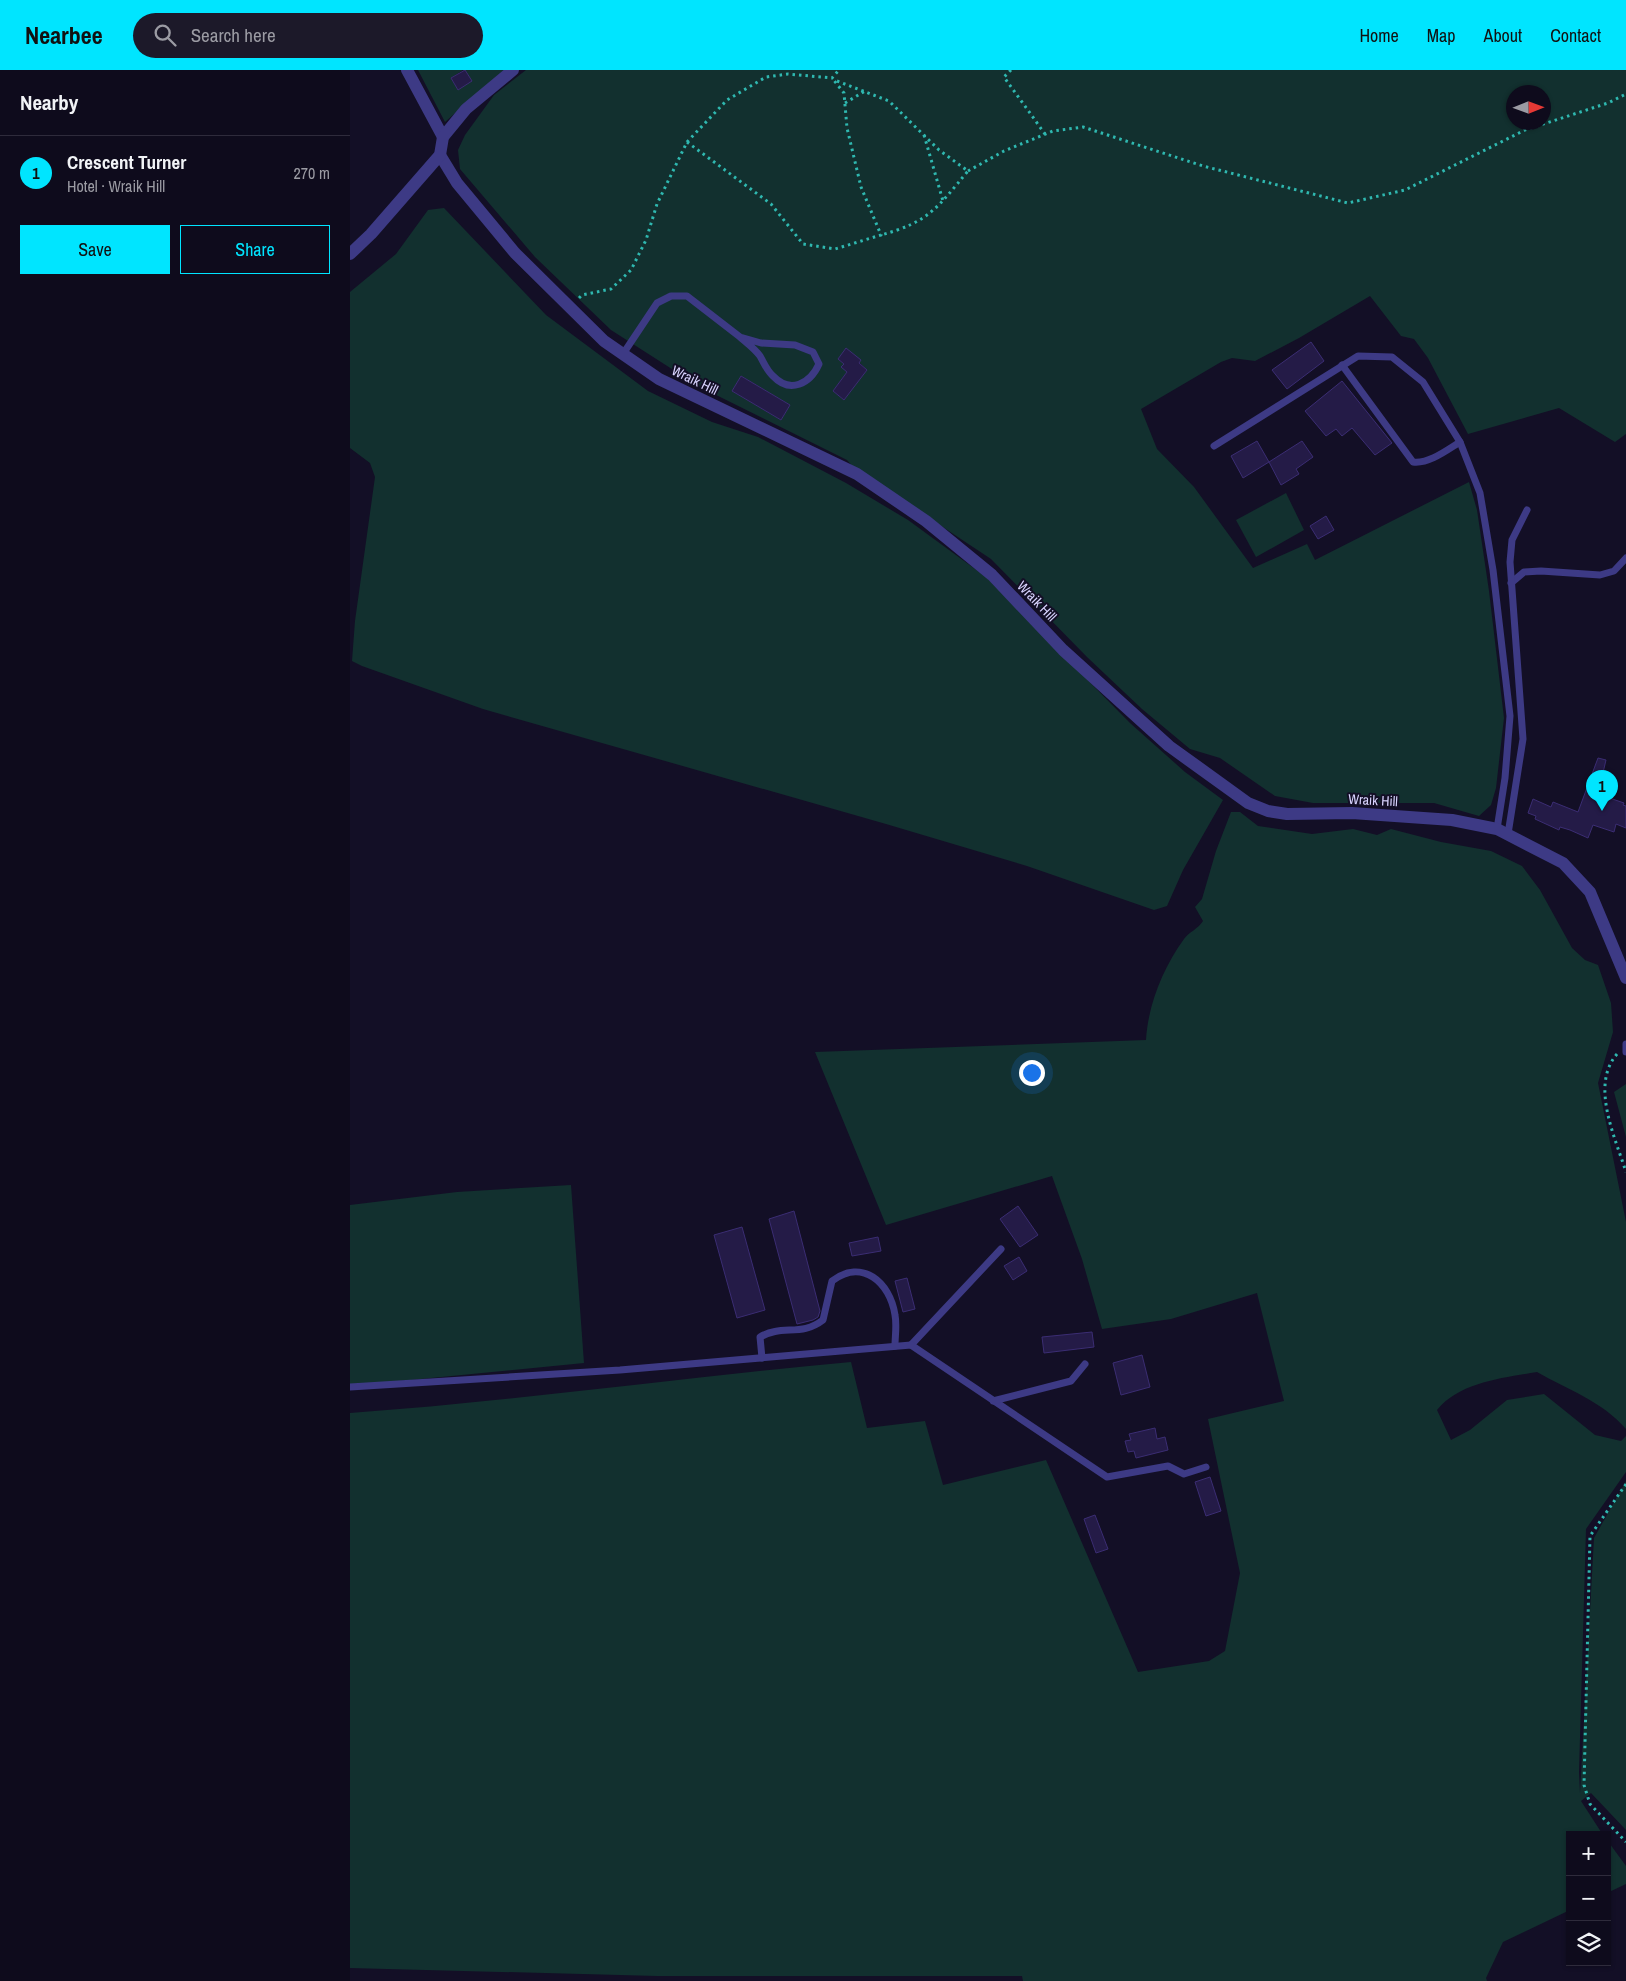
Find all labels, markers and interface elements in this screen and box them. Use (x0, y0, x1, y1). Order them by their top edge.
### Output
search box (133, 13, 483, 58)
text: Nearbee (25, 19, 103, 51)
icon: search (151, 21, 179, 49)
text: Search here (191, 22, 276, 48)
text: Home (1359, 23, 1399, 48)
text: Map (1427, 23, 1456, 48)
text: About (1484, 23, 1522, 48)
text: Contact (1550, 23, 1601, 48)
north arrow (1506, 85, 1551, 130)
text: Nearby (20, 88, 78, 117)
text: Crescent Turner (67, 149, 186, 175)
text: 1 (32, 162, 40, 184)
text: 270 m (294, 162, 330, 184)
text: Hotel · Wraik Hill (67, 175, 165, 197)
button: Save (20, 225, 170, 274)
button: Share (180, 225, 330, 274)
street label: Wraik Hill (669, 361, 721, 399)
street label: Wraik Hill (1013, 577, 1061, 625)
pin: 1 (1586, 770, 1618, 811)
street label: Wraik Hill (1348, 790, 1398, 810)
your location (1019, 1060, 1045, 1086)
map controls (1566, 1831, 1611, 1966)
button: + (1566, 1831, 1611, 1876)
button: − (1566, 1876, 1611, 1921)
button: layers (1566, 1921, 1611, 1966)

